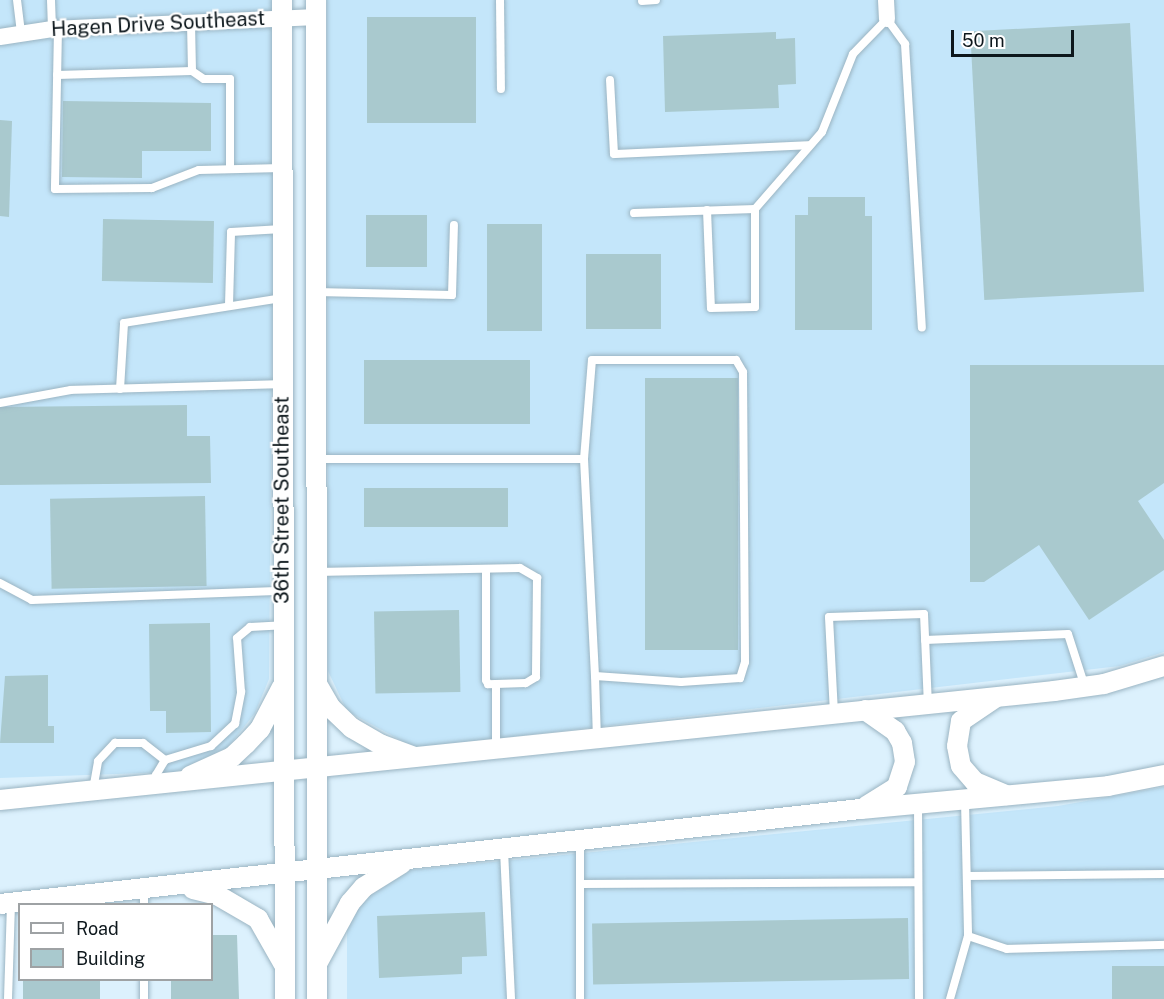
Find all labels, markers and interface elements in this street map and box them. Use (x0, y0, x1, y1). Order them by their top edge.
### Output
street label: Hagen Drive Southeast (50, 6, 266, 42)
scale bar (954, 18, 1077, 56)
text: 50 m (962, 30, 1005, 51)
street label: 36th Street Southeast (270, 396, 294, 604)
legend (18, 903, 213, 981)
text: Road (76, 918, 119, 939)
text: Building (76, 948, 145, 969)

